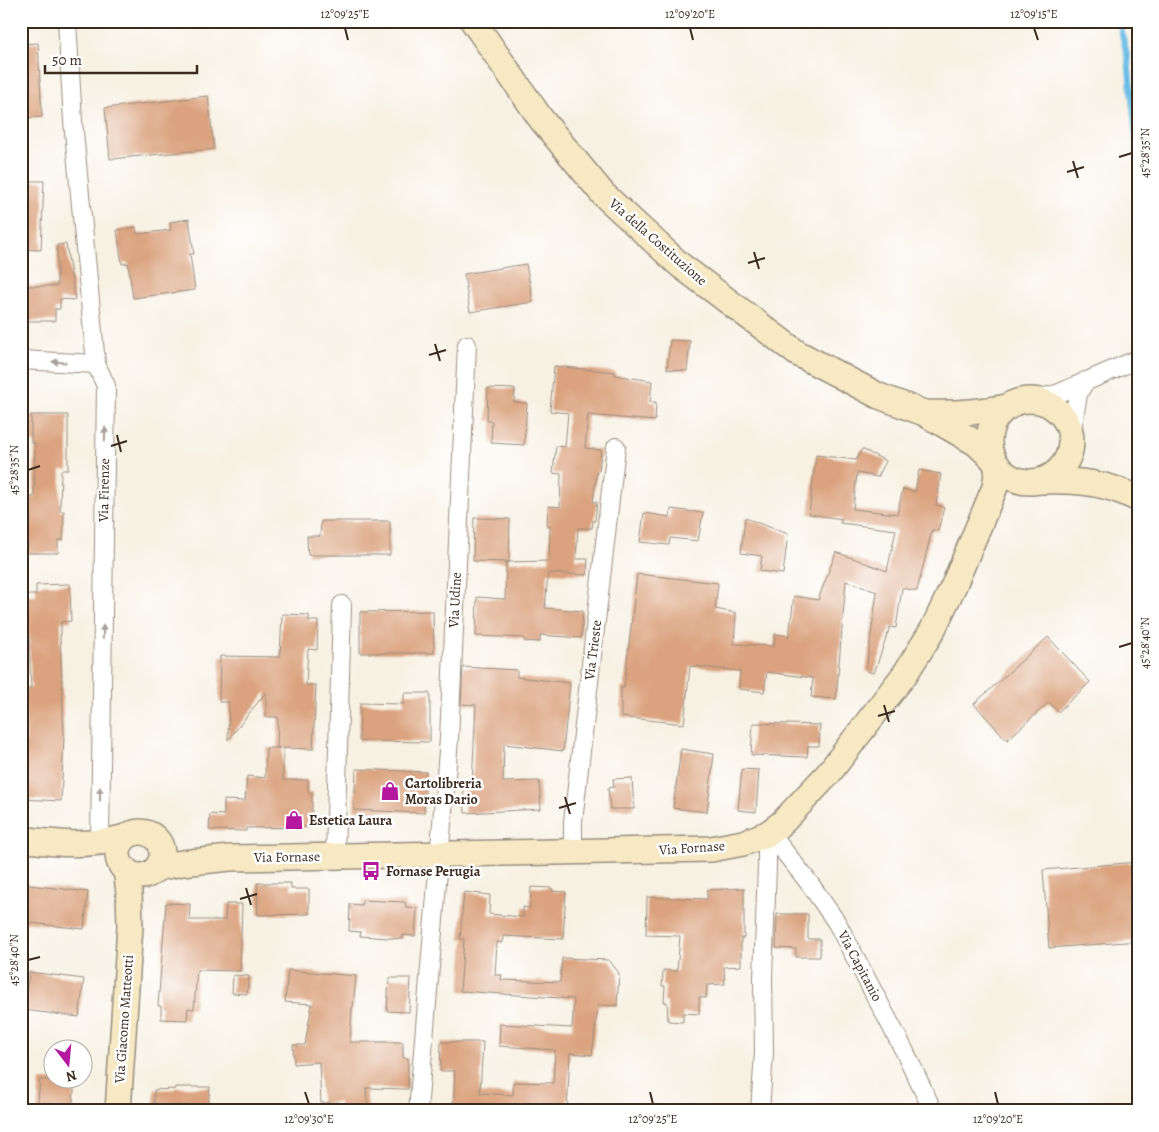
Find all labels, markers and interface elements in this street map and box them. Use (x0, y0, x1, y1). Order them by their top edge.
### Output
text: 12°09'25"E (321, 6, 369, 22)
text: 12°09'20"E (665, 6, 715, 22)
text: 12°09'15"E (1010, 6, 1058, 22)
scale bar (45, 42, 198, 74)
text: 50 m (52, 50, 82, 70)
text: 45°28'35"N (1137, 128, 1153, 178)
street label: Via della Costituzione (604, 193, 711, 290)
one-way arrow (50, 358, 66, 366)
one-way arrow (101, 426, 109, 442)
text: 45°28'35"N (6, 445, 22, 495)
street label: Via Firenze (94, 458, 114, 523)
street label: Via Udine (444, 572, 466, 629)
text: 45°28'40"N (1137, 617, 1153, 669)
street label: Via Trieste (580, 619, 606, 682)
one-way arrow (99, 624, 107, 640)
place label: Cartolibreria Moras Dario (405, 774, 482, 809)
shop icon: Cartolibreria Moras Dario (379, 780, 401, 802)
one-way arrow (97, 786, 105, 802)
shop icon: Estetica Laura (283, 809, 305, 831)
place label: Estetica Laura (309, 811, 392, 830)
street label: Via Fornase (657, 836, 726, 860)
street label: Via Fornase (253, 847, 320, 867)
bus stop icon: Fornase Perugia (360, 860, 382, 882)
place label: Fornase Perugia (386, 862, 481, 881)
street label: Via Capitanio (833, 926, 887, 1005)
text: 45°28'40"N (6, 934, 22, 986)
street label: Via Giacomo Matteotti (110, 954, 138, 1085)
north arrow (42, 1040, 92, 1090)
text: N (64, 1065, 79, 1087)
text: 12°09'30"E (284, 1111, 334, 1127)
text: 12°09'25"E (629, 1111, 677, 1127)
text: 12°09'20"E (973, 1111, 1023, 1127)

